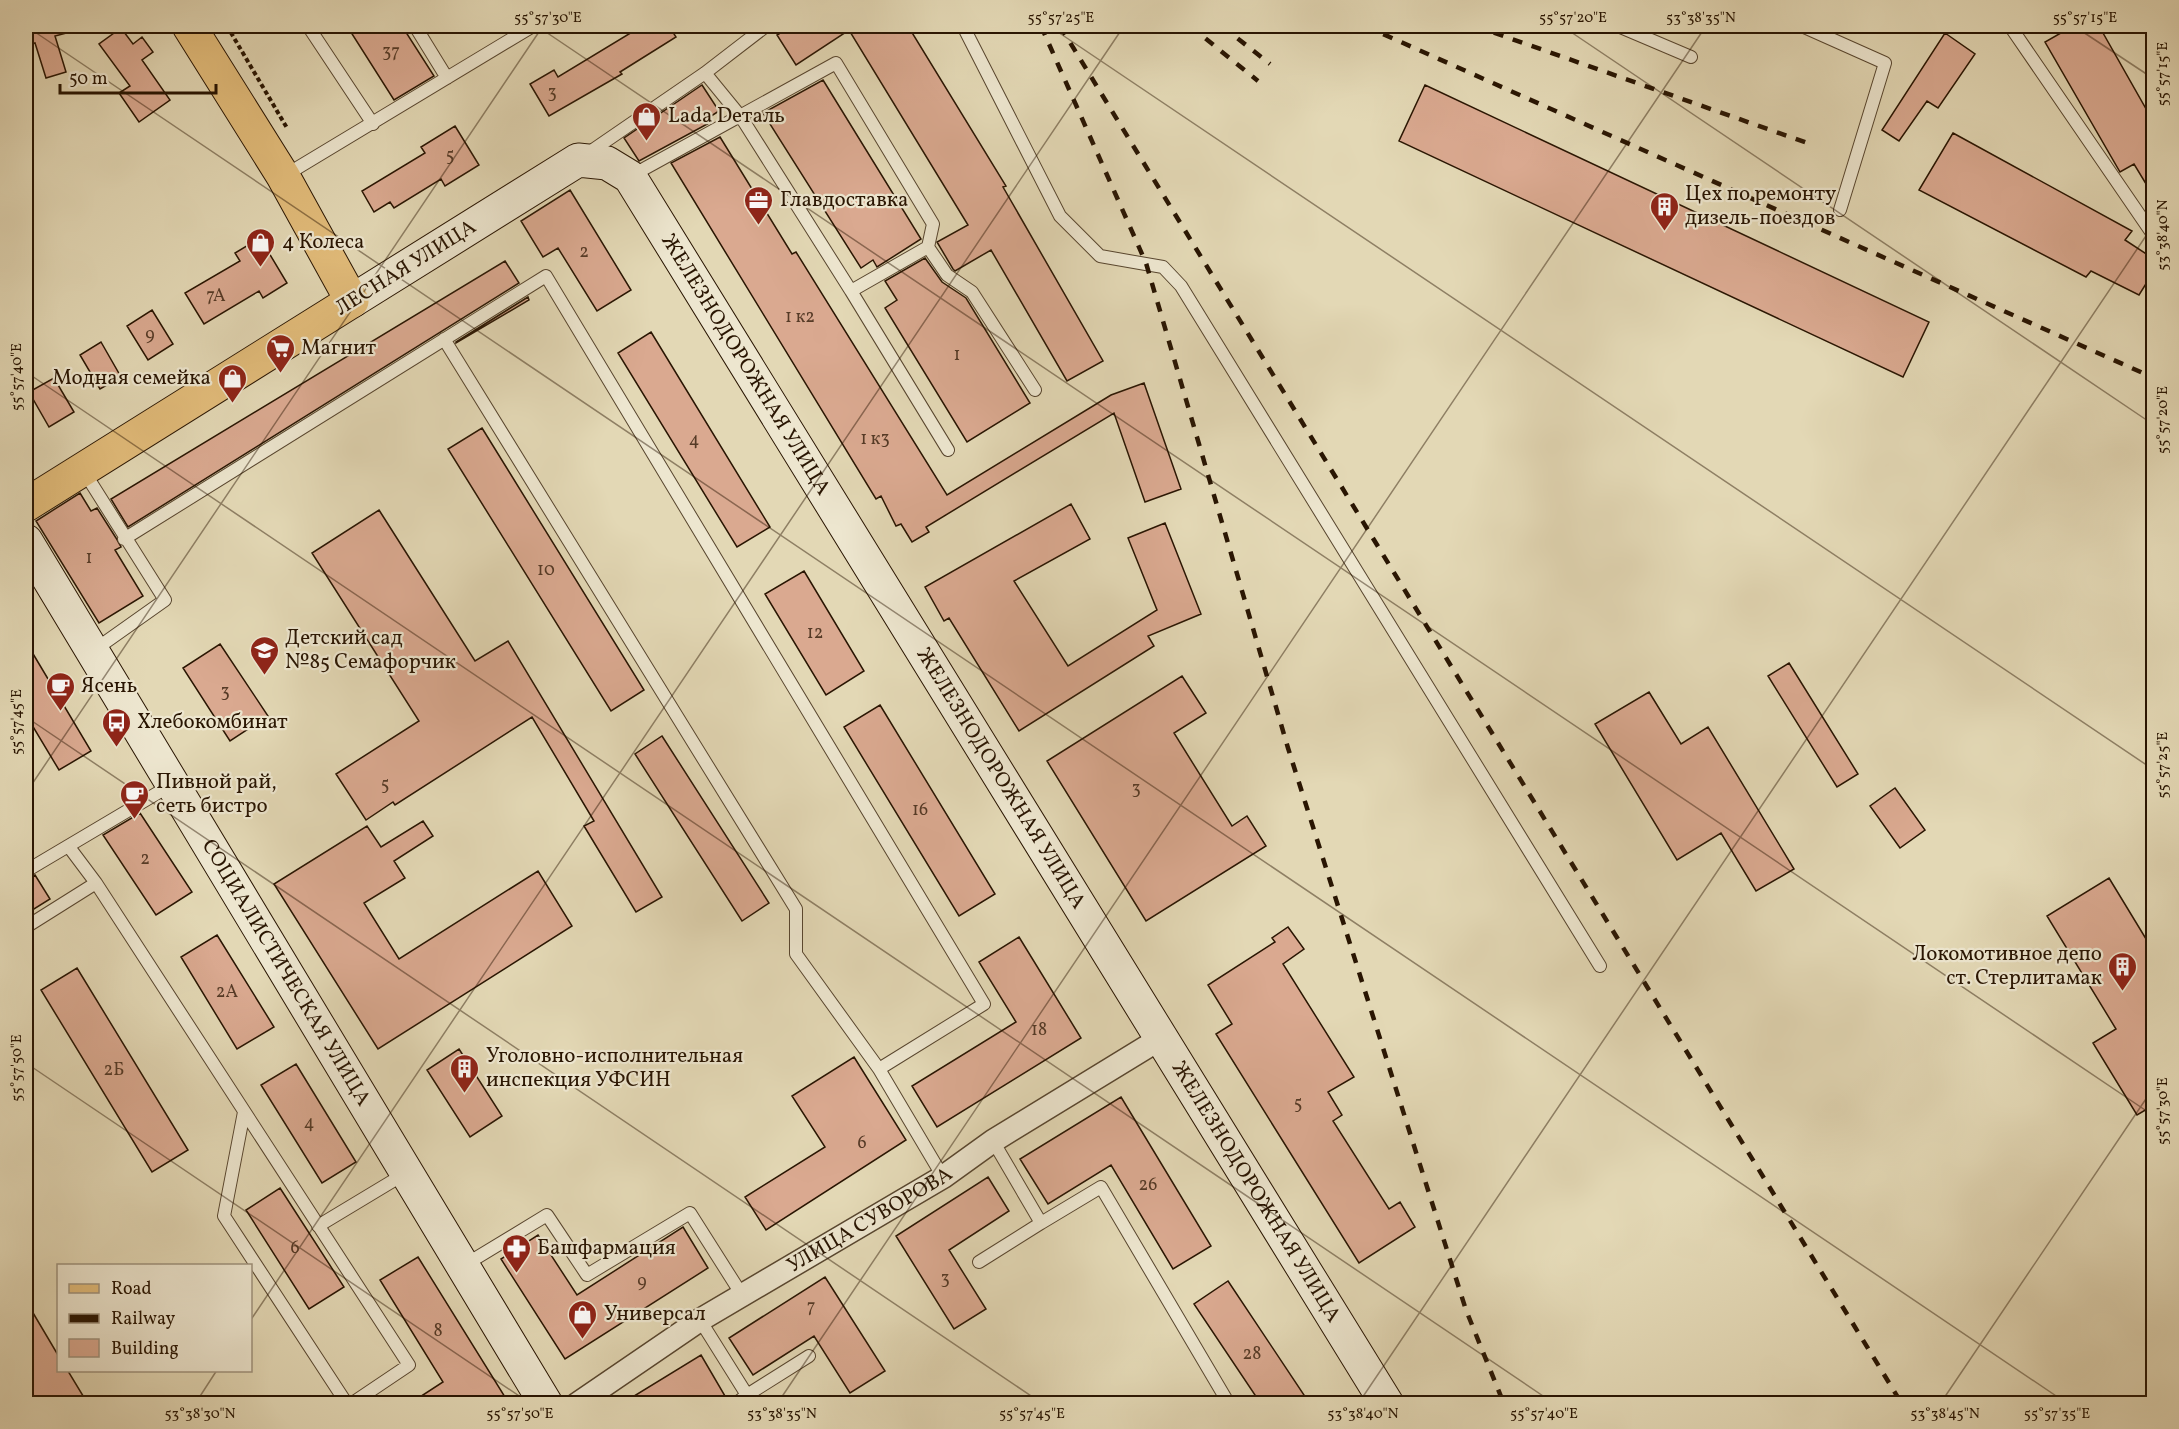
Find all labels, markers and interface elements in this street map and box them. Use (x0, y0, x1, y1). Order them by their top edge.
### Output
text: 55°57'30"E (514, 8, 582, 29)
text: 55°57'25"E (1028, 8, 1094, 29)
text: 55°57'20"E (1539, 8, 1607, 29)
text: 53°38'35"N (1666, 8, 1736, 29)
text: 55°57'15"E (2053, 8, 2117, 29)
house number: 37 (382, 40, 400, 65)
text: 55°57'15"E (2153, 42, 2174, 106)
scale bar (60, 57, 216, 95)
text: 50 m (69, 67, 108, 92)
house number: 3 (547, 81, 557, 106)
shop icon: Lada Dеталь (631, 100, 663, 142)
place label: Lada Dеталь (668, 102, 785, 131)
house number: 5 (446, 144, 454, 169)
place label: Цех по ремонту дизель-поездов (1685, 180, 1837, 233)
office icon: Главдоставка (743, 184, 775, 226)
place label: Главдоставка (780, 186, 909, 215)
building icon: Цех по ремонту дизель-поездов (1648, 190, 1680, 232)
text: 53°38'40"N (2153, 199, 2174, 271)
street label: ЛЕСНАЯ УЛИЦА (330, 213, 482, 323)
shop icon: 4 Колеса (245, 226, 277, 268)
place label: 4 Колеса (282, 228, 365, 257)
street label: ЖЕЛЕЗНОДОРОЖНАЯ УЛИЦА (654, 229, 838, 501)
house number: 2 (579, 240, 589, 265)
house number: 7А (206, 284, 226, 309)
house number: 1 к2 (785, 305, 815, 330)
house number: 9 (145, 323, 155, 348)
supermarket icon: Магнит (264, 332, 296, 374)
place label: Магнит (301, 334, 377, 363)
text: 55°57'40"E (7, 343, 28, 411)
house number: 1 (954, 343, 960, 368)
shop icon: Модная семейка (216, 362, 248, 404)
place label: Модная семейка (52, 364, 211, 393)
text: 55°57'20"E (2153, 386, 2174, 454)
house number: 1 к3 (860, 427, 890, 452)
house number: 4 (689, 428, 699, 453)
house number: 1 (86, 546, 92, 571)
house number: 10 (537, 558, 555, 583)
house number: 12 (807, 621, 823, 646)
place label: Детский сад №85 Семафорчик (285, 624, 456, 677)
school or university icon: Детский сад №85 Семафорчик (248, 634, 280, 676)
street label: ЖЕЛЕЗНОДОРОЖНАЯ УЛИЦА (909, 642, 1093, 915)
cafe icon: Ясень (44, 670, 76, 712)
place label: Ясень (81, 672, 137, 701)
house number: 3 (220, 680, 230, 705)
text: 55°57'45"E (7, 689, 28, 755)
bus stop icon: Хлебокомбинат (100, 706, 132, 748)
place label: Хлебокомбинат (137, 708, 288, 737)
text: 55°57'25"E (2153, 732, 2174, 798)
place label: Пивной рай, сеть бистро (156, 768, 277, 821)
house number: 5 (381, 773, 389, 798)
house number: 3 (1131, 777, 1141, 802)
cafe icon: Пивной рай, сеть бистро (119, 778, 151, 820)
house number: 16 (912, 798, 928, 823)
street label: СОЦИАЛИСТИЧЕСКАЯ УЛИЦА (195, 834, 378, 1112)
house number: 2 (140, 847, 150, 872)
place label: Локомотивное депо ст. Стерлитамак (1912, 940, 2102, 993)
building icon: Локомотивное депо ст. Стерлитамак (2107, 950, 2139, 992)
house number: 2А (216, 980, 238, 1005)
house number: 18 (1031, 1018, 1047, 1043)
text: 55°57'50"E (7, 1034, 28, 1102)
place label: Уголовно-исполнительная инспекция УФСИН (486, 1042, 743, 1095)
building icon: Уголовно-исполнительная инспекция УФСИН (449, 1052, 481, 1094)
street label: ЖЕЛЕЗНОДОРОЖНАЯ УЛИЦА (1165, 1056, 1348, 1328)
house number: 2Б (104, 1058, 124, 1083)
text: 55°57'30"E (2153, 1077, 2174, 1145)
house number: 5 (1294, 1092, 1302, 1117)
house number: 4 (304, 1111, 314, 1136)
house number: 6 (857, 1131, 867, 1156)
street label: УЛИЦА СУВОРОВА (782, 1160, 959, 1280)
house number: 26 (1139, 1173, 1157, 1198)
pharmacy icon: Башфармация (500, 1232, 532, 1274)
place label: Башфармация (537, 1234, 676, 1263)
house number: 6 (290, 1236, 300, 1261)
legend (57, 1264, 252, 1372)
house number: 3 (940, 1267, 950, 1292)
house number: 9 (637, 1270, 647, 1295)
text: Road (111, 1277, 152, 1302)
house number: 7 (807, 1295, 815, 1320)
shop icon: Универсал (567, 1298, 599, 1340)
place label: Универсал (604, 1300, 706, 1329)
text: Railway (111, 1307, 175, 1332)
house number: 8 (433, 1319, 443, 1344)
text: Building (111, 1337, 179, 1362)
house number: 28 (1243, 1342, 1261, 1367)
text: 53°38'30"N (164, 1404, 236, 1425)
text: 55°57'50"E (486, 1404, 554, 1425)
text: 53°38'35"N (747, 1404, 817, 1425)
text: 55°57'45"E (999, 1404, 1065, 1425)
text: 53°38'40"N (1327, 1404, 1399, 1425)
text: 55°57'40"E (1510, 1404, 1578, 1425)
text: 53°38'45"N (1910, 1404, 1980, 1425)
text: 55°57'35"E (2024, 1404, 2090, 1425)

